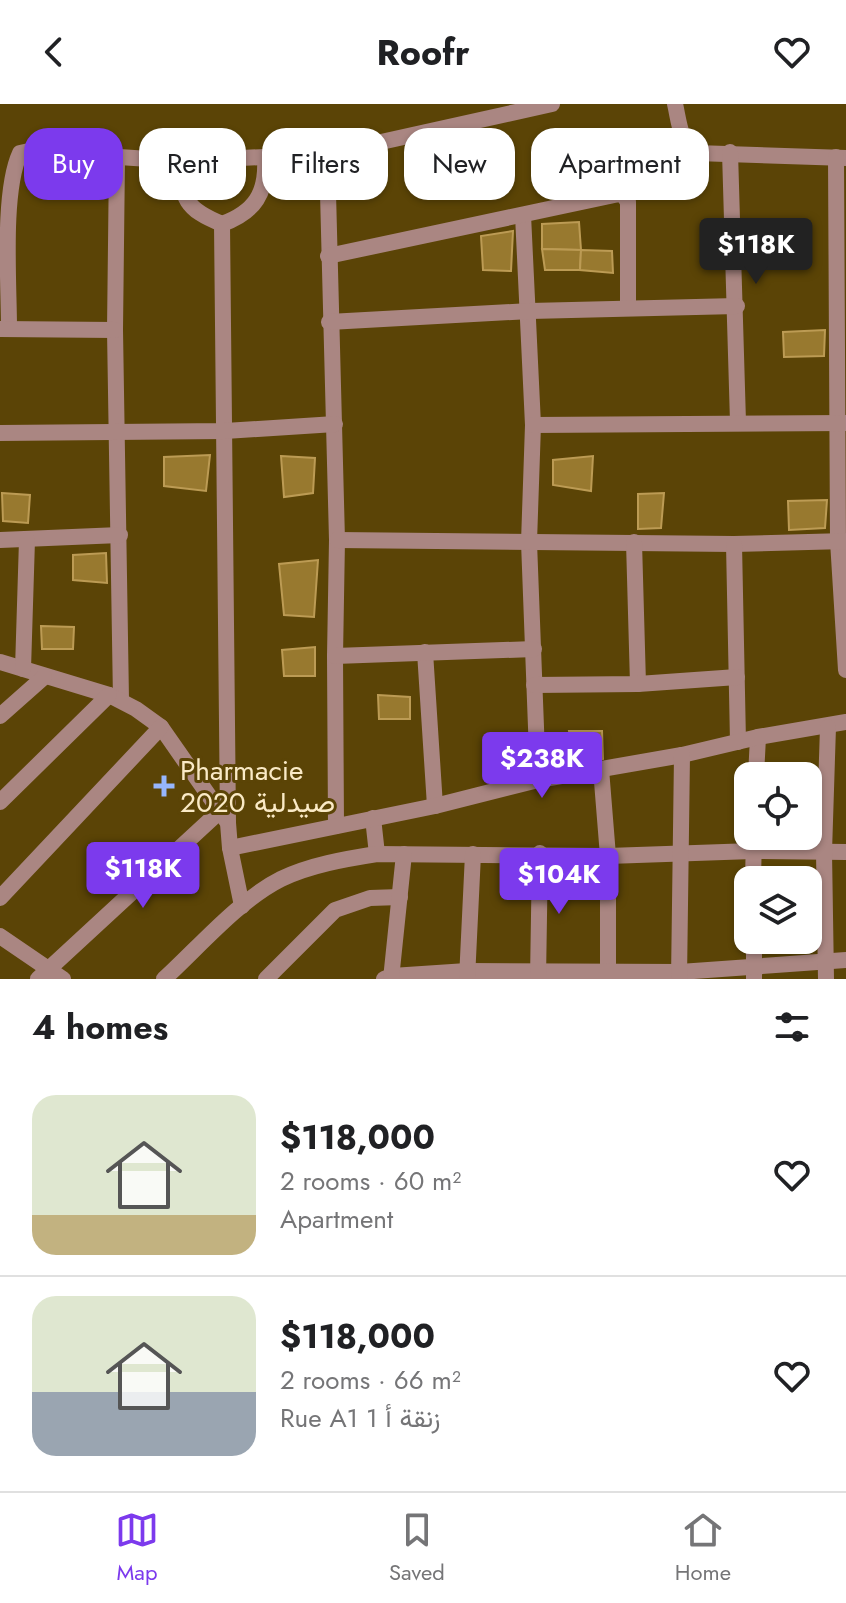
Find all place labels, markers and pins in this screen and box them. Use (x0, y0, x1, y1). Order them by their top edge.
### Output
pin: $118K (700, 218, 812, 286)
pin: $238K (486, 732, 598, 800)
place label: Pharmacie 2020 صيدلية (180, 750, 335, 823)
marker: Pharmacie 2020 صيدلية (155, 777, 173, 795)
pin: $118K (87, 842, 199, 910)
pin: $104K (503, 848, 615, 916)

